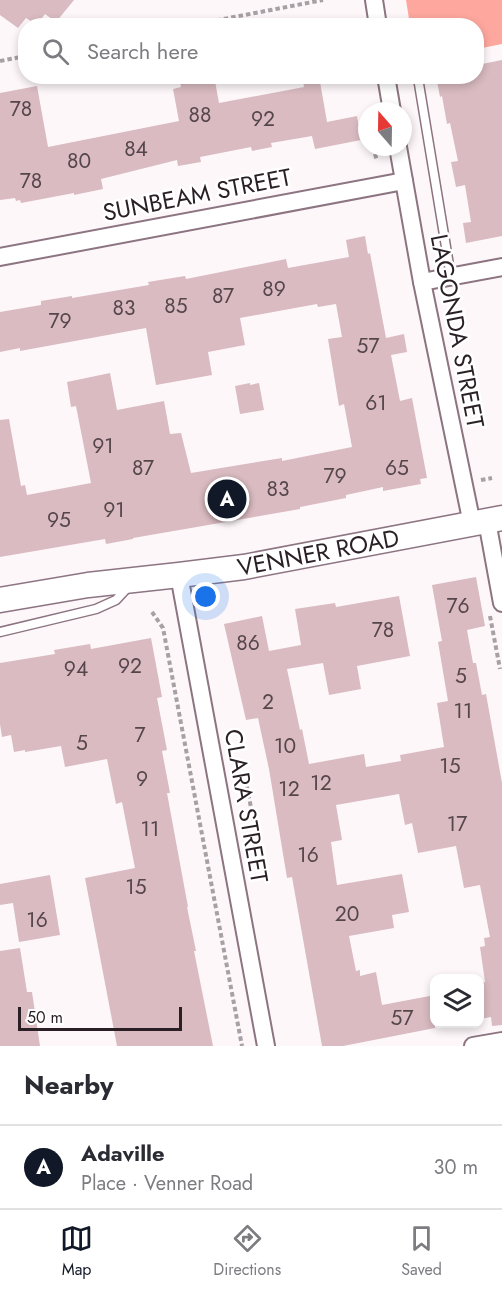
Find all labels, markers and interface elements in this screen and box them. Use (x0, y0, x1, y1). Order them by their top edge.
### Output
search box (18, 18, 484, 84)
icon: search (39, 35, 72, 68)
text: Search here (87, 35, 198, 67)
house number: 78 (10, 94, 32, 124)
house number: 88 (189, 100, 211, 130)
north arrow (358, 102, 412, 156)
house number: 92 (251, 104, 275, 134)
house number: 84 (124, 134, 148, 164)
house number: 80 (67, 146, 91, 176)
street label: SUNBEAM STREET (100, 159, 294, 230)
house number: 78 (20, 166, 42, 196)
street label: LAGONDA STREET (422, 231, 493, 431)
house number: 89 (262, 274, 286, 304)
house number: 87 (212, 281, 234, 311)
house number: 85 (164, 291, 188, 321)
house number: 83 (113, 293, 135, 323)
house number: 79 (48, 306, 72, 336)
house number: 57 (357, 331, 379, 361)
house number: 61 (365, 388, 387, 418)
house number: 91 (92, 431, 114, 461)
house number: 87 (132, 453, 154, 483)
house number: 65 (385, 453, 409, 483)
house number: 79 (323, 461, 347, 491)
house number: 83 (267, 474, 289, 504)
pin: A (208, 476, 246, 522)
house number: 91 (103, 495, 125, 525)
house number: 95 (47, 505, 71, 535)
street label: VENNER ROAD (234, 520, 402, 585)
your location (191, 582, 220, 611)
house number: 76 (446, 591, 470, 621)
house number: 78 (372, 615, 394, 645)
house number: 86 (236, 628, 260, 658)
house number: 92 (118, 651, 142, 681)
house number: 94 (64, 654, 88, 684)
house number: 5 (455, 661, 467, 691)
house number: 2 (262, 687, 274, 717)
house number: 11 (454, 696, 472, 726)
house number: 7 (134, 720, 146, 750)
street label: CLARA STREET (216, 726, 277, 886)
house number: 5 (76, 728, 88, 758)
house number: 10 (274, 731, 296, 761)
house number: 15 (439, 751, 461, 781)
house number: 9 (136, 764, 148, 794)
house number: 12 (310, 768, 332, 798)
house number: 12 (278, 774, 300, 804)
house number: 17 (447, 809, 467, 839)
house number: 11 (141, 814, 159, 844)
house number: 16 (297, 840, 319, 870)
house number: 15 (125, 872, 147, 902)
house number: 20 (335, 899, 359, 929)
house number: 16 (26, 905, 48, 935)
map controls (430, 974, 484, 1028)
button: layers (430, 974, 484, 1028)
house number: 57 (391, 1003, 413, 1033)
scale bar (18, 1004, 182, 1032)
text: 50 m (27, 1006, 63, 1029)
text: Nearby (24, 1066, 113, 1104)
text: Adaville (81, 1137, 165, 1169)
text: A (36, 1153, 51, 1182)
text: 30 m (433, 1153, 478, 1182)
text: Place · Venner Road (81, 1169, 253, 1198)
tab: Map (60, 1222, 93, 1281)
tab: Directions (213, 1222, 281, 1281)
tab: Saved (401, 1222, 442, 1281)

